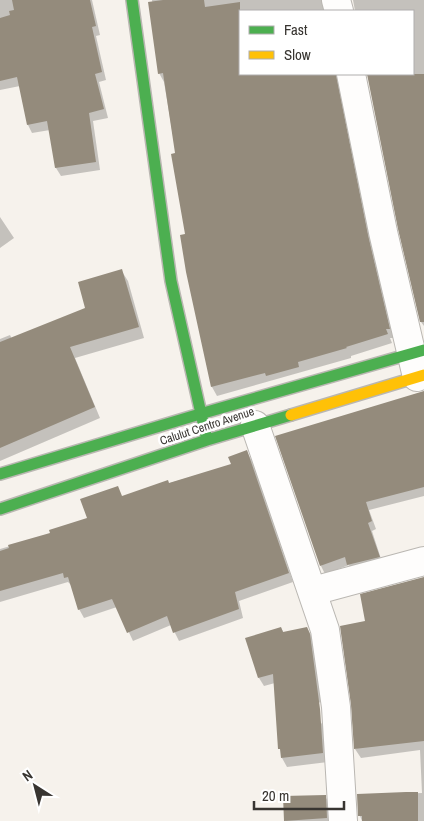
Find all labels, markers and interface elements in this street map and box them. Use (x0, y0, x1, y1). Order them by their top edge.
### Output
legend (239, 10, 414, 75)
text: Fast (284, 19, 308, 40)
text: Slow (284, 44, 311, 65)
street label: Calulut Centro Avenue (158, 403, 256, 449)
north arrow (10, 761, 60, 811)
text: N (19, 766, 36, 785)
scale bar (254, 778, 344, 810)
text: 20 m (262, 785, 289, 806)

